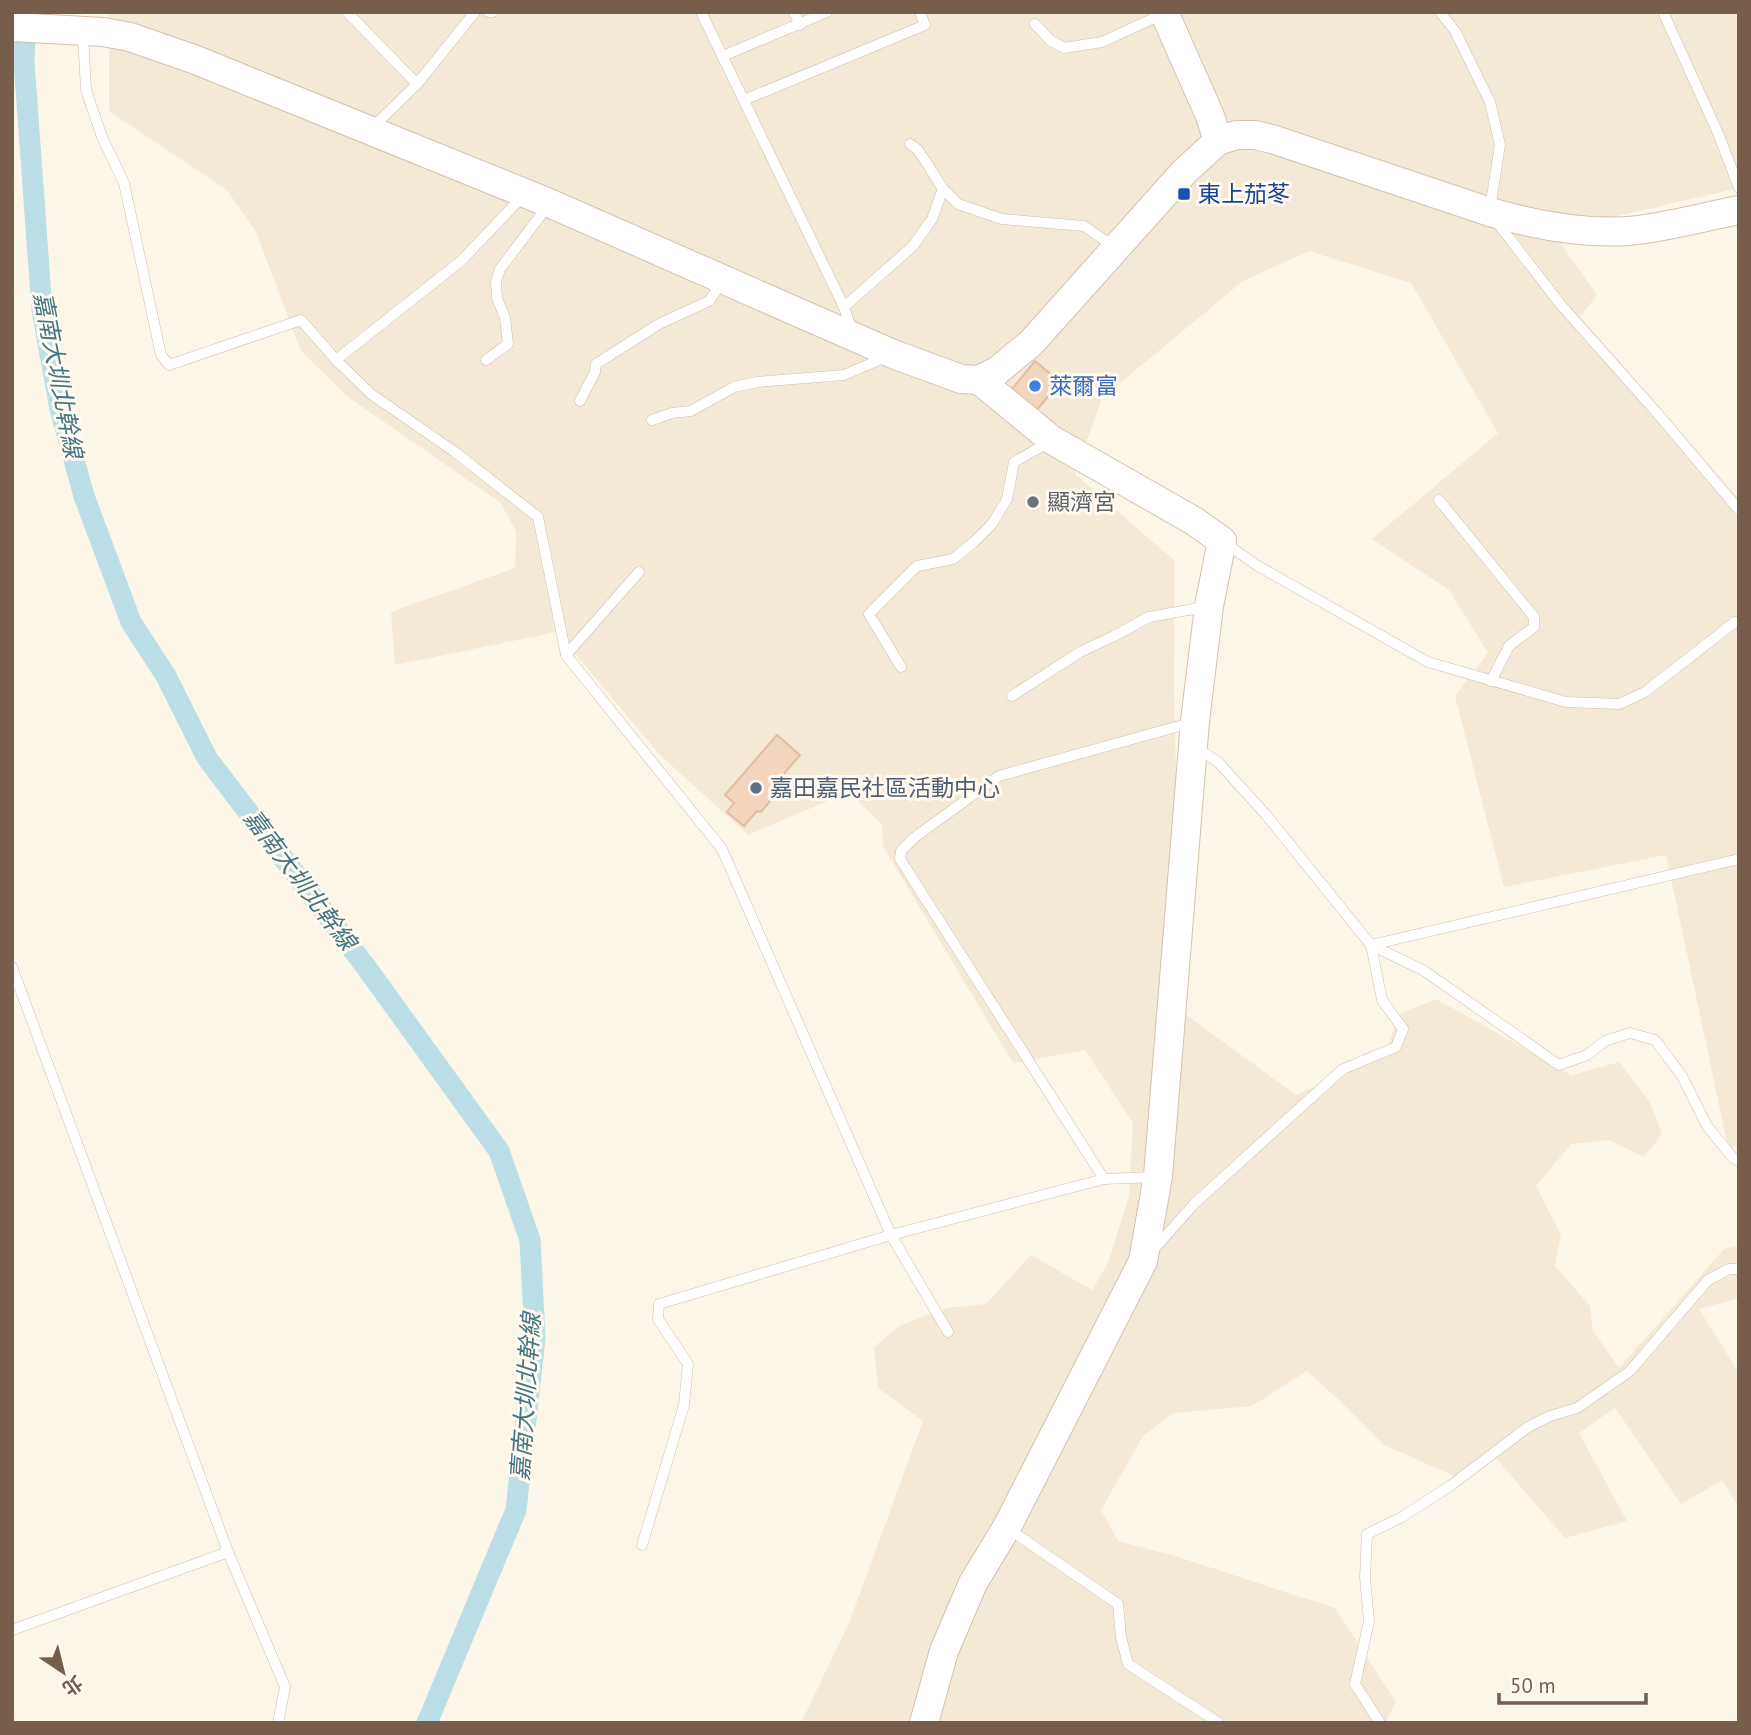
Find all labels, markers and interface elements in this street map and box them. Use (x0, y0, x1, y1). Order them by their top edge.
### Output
place label: 東上茄苳 (1198, 179, 1290, 208)
marker: 東上茄苳 (1176, 186, 1192, 202)
water label: 嘉南大圳北幹線 (27, 289, 90, 463)
place label: 萊爾富 (1049, 371, 1118, 400)
marker: 萊爾富 (1027, 378, 1043, 394)
place label: 顯濟宮 (1047, 487, 1116, 516)
marker: 顯濟宮 (1025, 494, 1041, 510)
place label: 嘉田嘉民社區活動中心 (770, 773, 1000, 802)
marker: 嘉田嘉民社區活動中心 (748, 780, 764, 796)
water label: 嘉南大圳北幹線 (237, 803, 365, 959)
water label: 嘉南大圳北幹線 (504, 1309, 547, 1482)
north arrow (28, 1637, 98, 1707)
scale bar (1499, 1662, 1646, 1706)
text: 北 (58, 1671, 87, 1701)
text: 50 m (1510, 1672, 1556, 1699)

